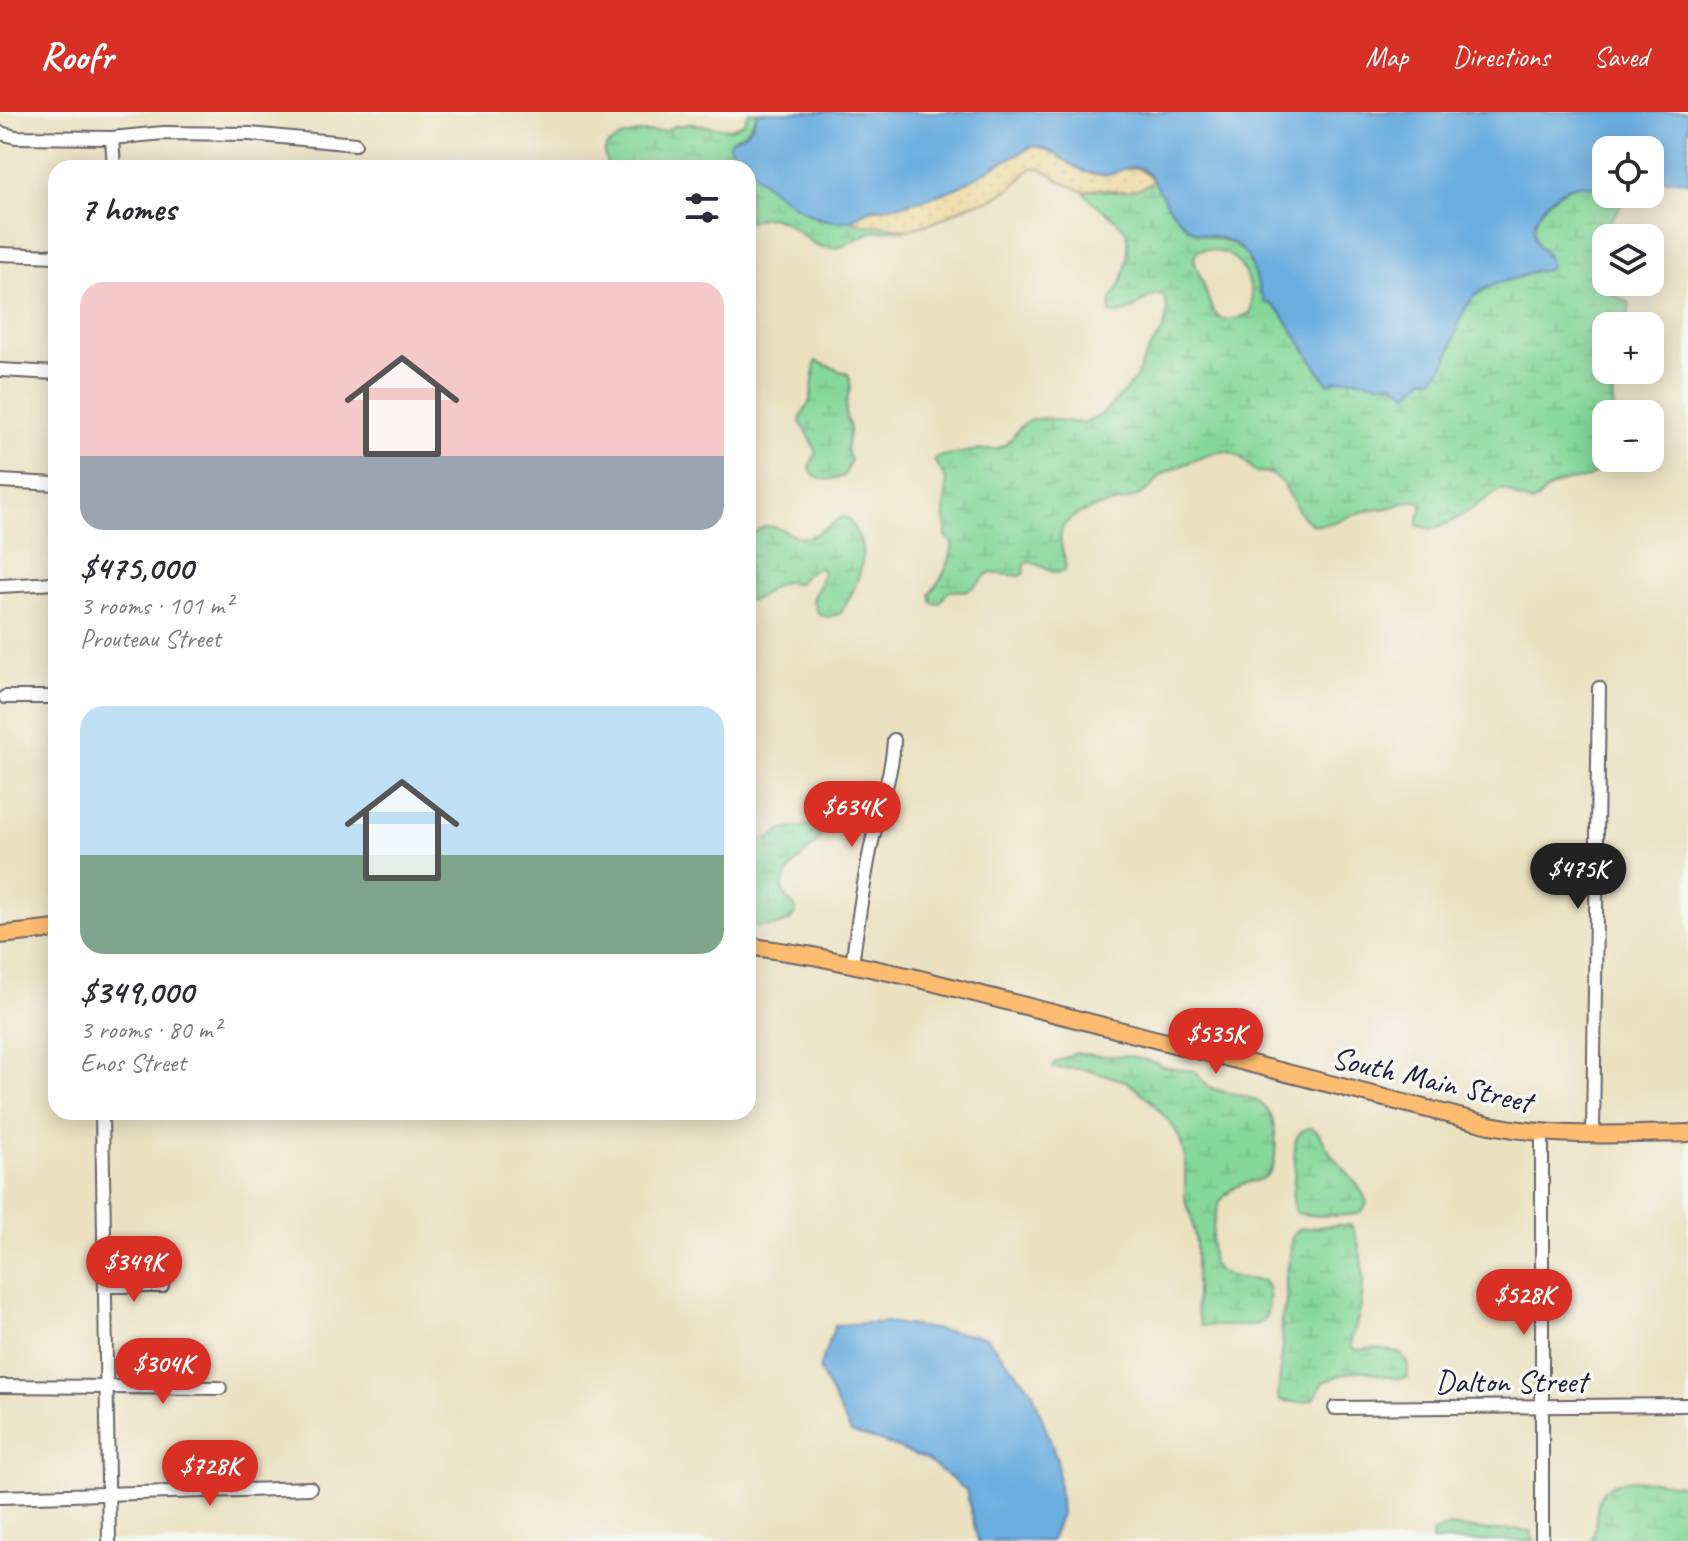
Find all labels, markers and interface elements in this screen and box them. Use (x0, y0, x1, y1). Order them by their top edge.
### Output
text: Roofr (40, 33, 113, 80)
text: Map (1365, 39, 1408, 74)
text: Directions (1452, 39, 1550, 74)
text: Saved (1594, 39, 1648, 74)
map controls (1592, 136, 1664, 472)
button: locate (1592, 136, 1664, 208)
icon: filters (680, 186, 724, 230)
text: 7 homes (80, 187, 176, 230)
button: layers (1592, 224, 1664, 296)
button: + (1592, 312, 1664, 384)
icon: home (330, 334, 474, 478)
button: − (1592, 400, 1664, 472)
text: $475,000 (80, 546, 193, 589)
text: 3 rooms · 101 m² (80, 589, 232, 622)
text: Prouteau Street (80, 622, 221, 655)
icon: home (330, 758, 474, 902)
pin: $634K (796, 781, 908, 849)
text: $634K (822, 790, 882, 823)
pin: $475K (1522, 843, 1634, 911)
text: $475K (1548, 852, 1608, 885)
text: $349,000 (80, 970, 193, 1013)
pin: $535K (1160, 1008, 1272, 1076)
text: 3 rooms · 80 m² (80, 1013, 221, 1046)
text: $535K (1186, 1017, 1246, 1050)
street label: South Main Street (1328, 1037, 1540, 1123)
text: Enos Street (80, 1046, 186, 1079)
pin: $349K (78, 1236, 190, 1304)
text: $349K (104, 1245, 164, 1278)
pin: $528K (1468, 1269, 1580, 1337)
text: $528K (1494, 1278, 1554, 1311)
pin: $304K (107, 1338, 219, 1406)
text: $304K (133, 1347, 193, 1380)
street label: Dalton Street (1435, 1361, 1591, 1402)
pin: $728K (154, 1440, 266, 1508)
text: $728K (180, 1449, 240, 1482)

